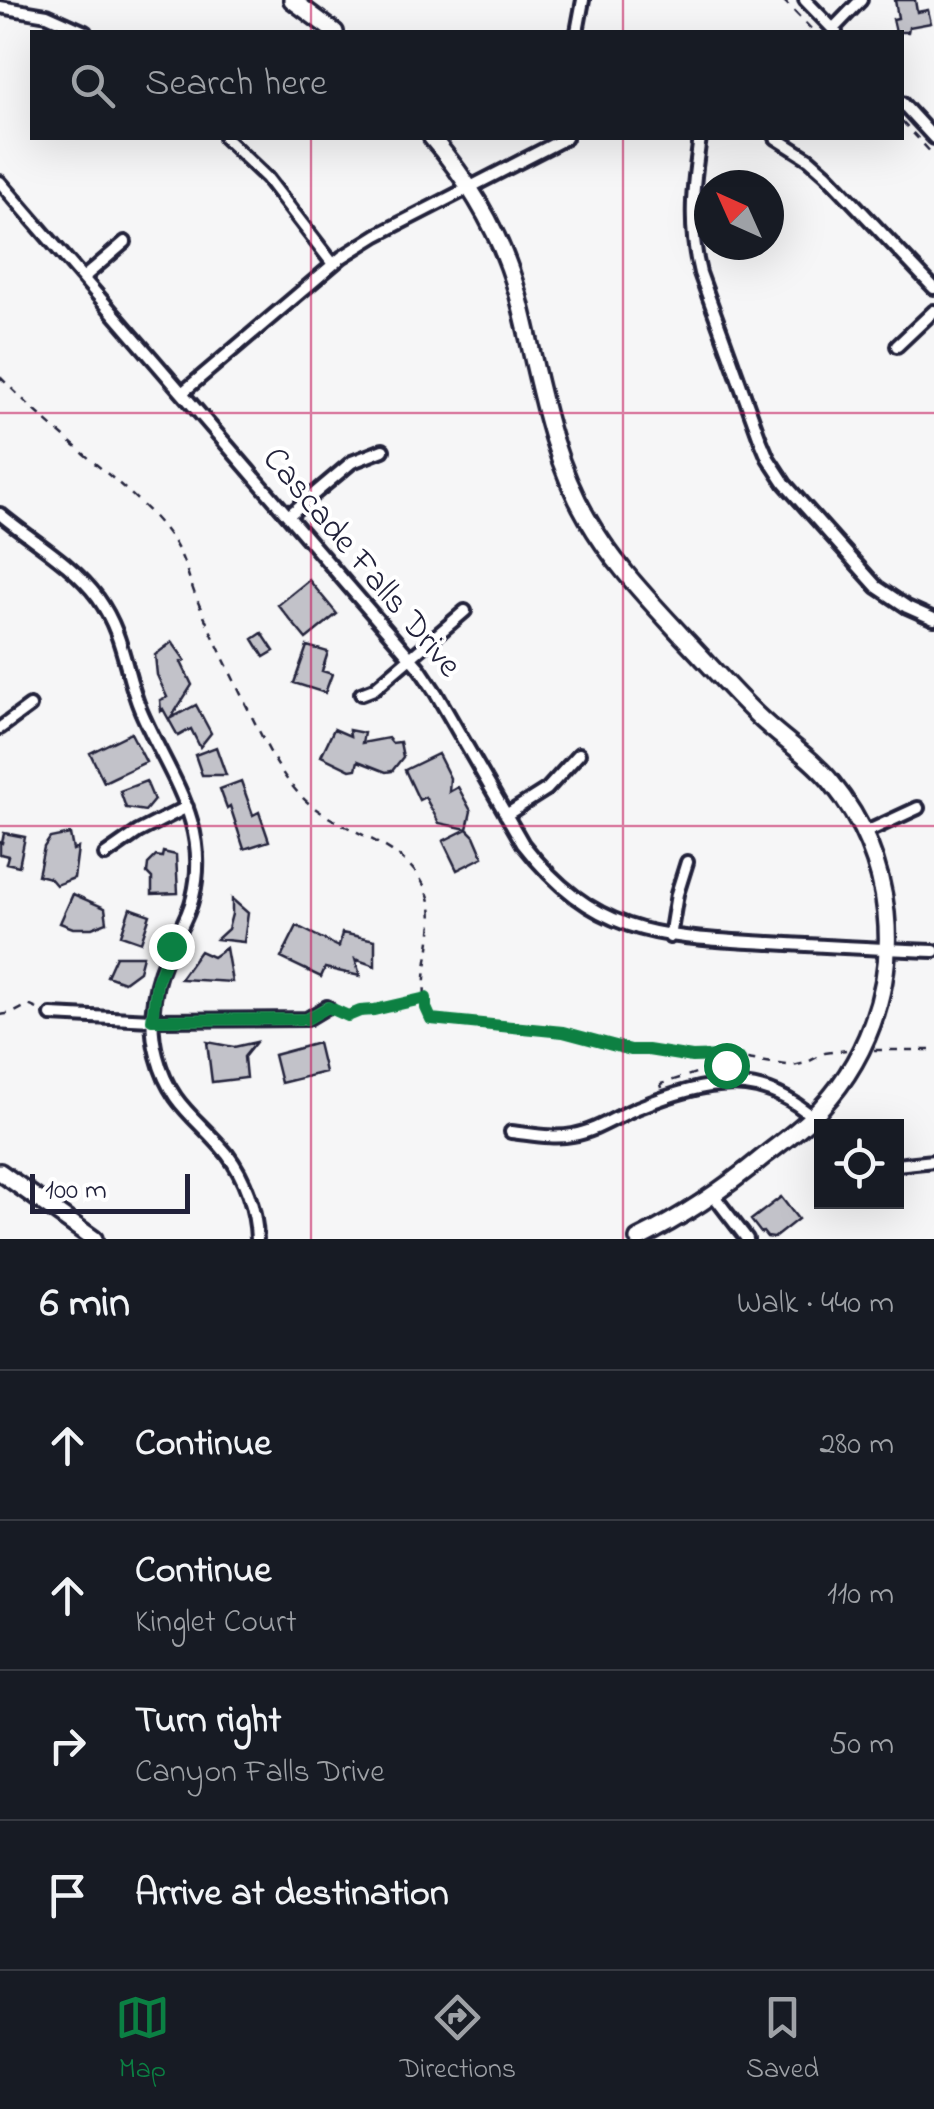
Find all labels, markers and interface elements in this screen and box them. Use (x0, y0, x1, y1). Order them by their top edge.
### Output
search box (30, 30, 904, 140)
text: Search here (145, 57, 327, 113)
icon: search (65, 58, 120, 113)
north arrow (694, 170, 784, 260)
street label: Cascade Falls Drive (249, 437, 473, 690)
route end (149, 924, 195, 970)
route start (704, 1043, 750, 1089)
map controls (814, 1119, 904, 1209)
button: locate (814, 1119, 904, 1209)
scale bar (30, 1169, 190, 1214)
text: 100 m (45, 1171, 107, 1212)
text: 6 min (40, 1274, 130, 1335)
text: Walk · 440 m (737, 1281, 894, 1328)
text: Continue (135, 1417, 271, 1473)
icon: ahead (40, 1418, 95, 1473)
text: 280 m (819, 1422, 894, 1469)
text: Continue (135, 1544, 271, 1600)
icon: ahead (40, 1568, 95, 1623)
text: 110 m (827, 1572, 894, 1619)
text: Kinglet Court (135, 1600, 297, 1647)
text: Turn right (135, 1694, 281, 1750)
icon: right (40, 1718, 95, 1773)
text: 50 m (829, 1722, 894, 1769)
text: Canyon Falls Drive (135, 1750, 385, 1797)
text: Arrive at destination (135, 1867, 449, 1923)
icon: arrive (40, 1868, 95, 1923)
tab: Map (115, 1990, 170, 2091)
tab: Directions (400, 1990, 516, 2091)
tab: Saved (746, 1990, 819, 2091)

